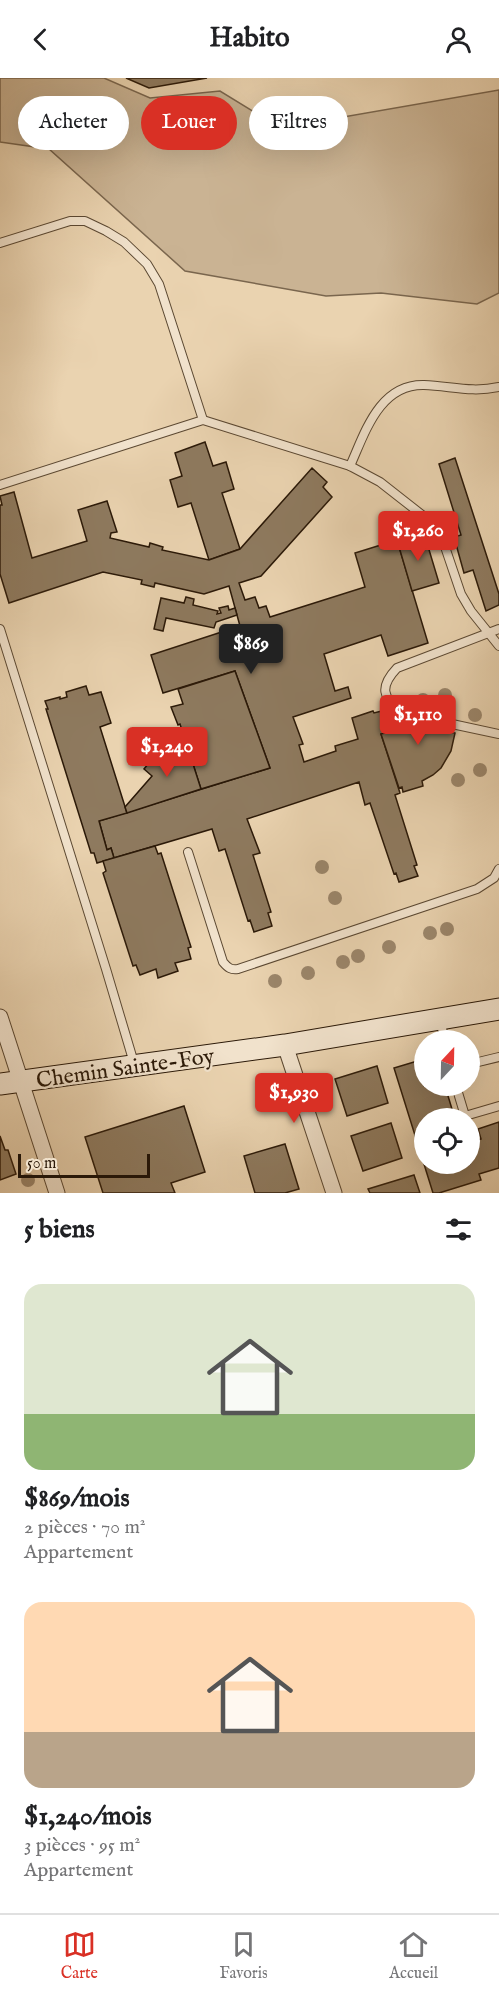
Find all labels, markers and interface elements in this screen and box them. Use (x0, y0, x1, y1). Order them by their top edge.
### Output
text: Habito (209, 22, 290, 56)
icon: back (24, 23, 57, 56)
icon: person (442, 23, 475, 56)
chip: Acheter (18, 96, 129, 150)
chip: Louer (141, 96, 237, 150)
chip: Filtres (249, 96, 348, 150)
pin: $1,260 (369, 511, 467, 562)
text: $1,260 (392, 518, 444, 543)
pin: $869 (215, 624, 287, 675)
text: $869 (233, 631, 269, 656)
pin: $1,110 (369, 695, 467, 746)
text: $1,110 (394, 702, 442, 727)
pin: $1,240 (118, 727, 216, 778)
text: $1,240 (141, 734, 193, 759)
north arrow (414, 1030, 480, 1096)
map controls (414, 1030, 480, 1174)
street label: Chemin Sainte-Foy (35, 1043, 216, 1095)
pin: $1,930 (245, 1073, 343, 1124)
text: $1,930 (269, 1080, 319, 1105)
button: locate (414, 1108, 480, 1174)
scale bar (18, 1151, 150, 1178)
text: 50 m (27, 1154, 56, 1174)
text: 5 biens (24, 1213, 95, 1246)
icon: filters (442, 1213, 475, 1246)
icon: home (196, 1323, 304, 1431)
text: $869/mois (24, 1482, 130, 1515)
text: 2 pièces · 70 m² (24, 1515, 145, 1540)
text: Appartement (24, 1540, 133, 1565)
icon: home (196, 1641, 304, 1749)
text: $1,240/mois (24, 1800, 152, 1833)
text: 3 pièces · 95 m² (24, 1833, 140, 1858)
text: Appartement (24, 1858, 133, 1883)
tab: Carte (61, 1928, 98, 1984)
tab: Favoris (220, 1928, 268, 1984)
tab: Accueil (389, 1928, 438, 1984)

